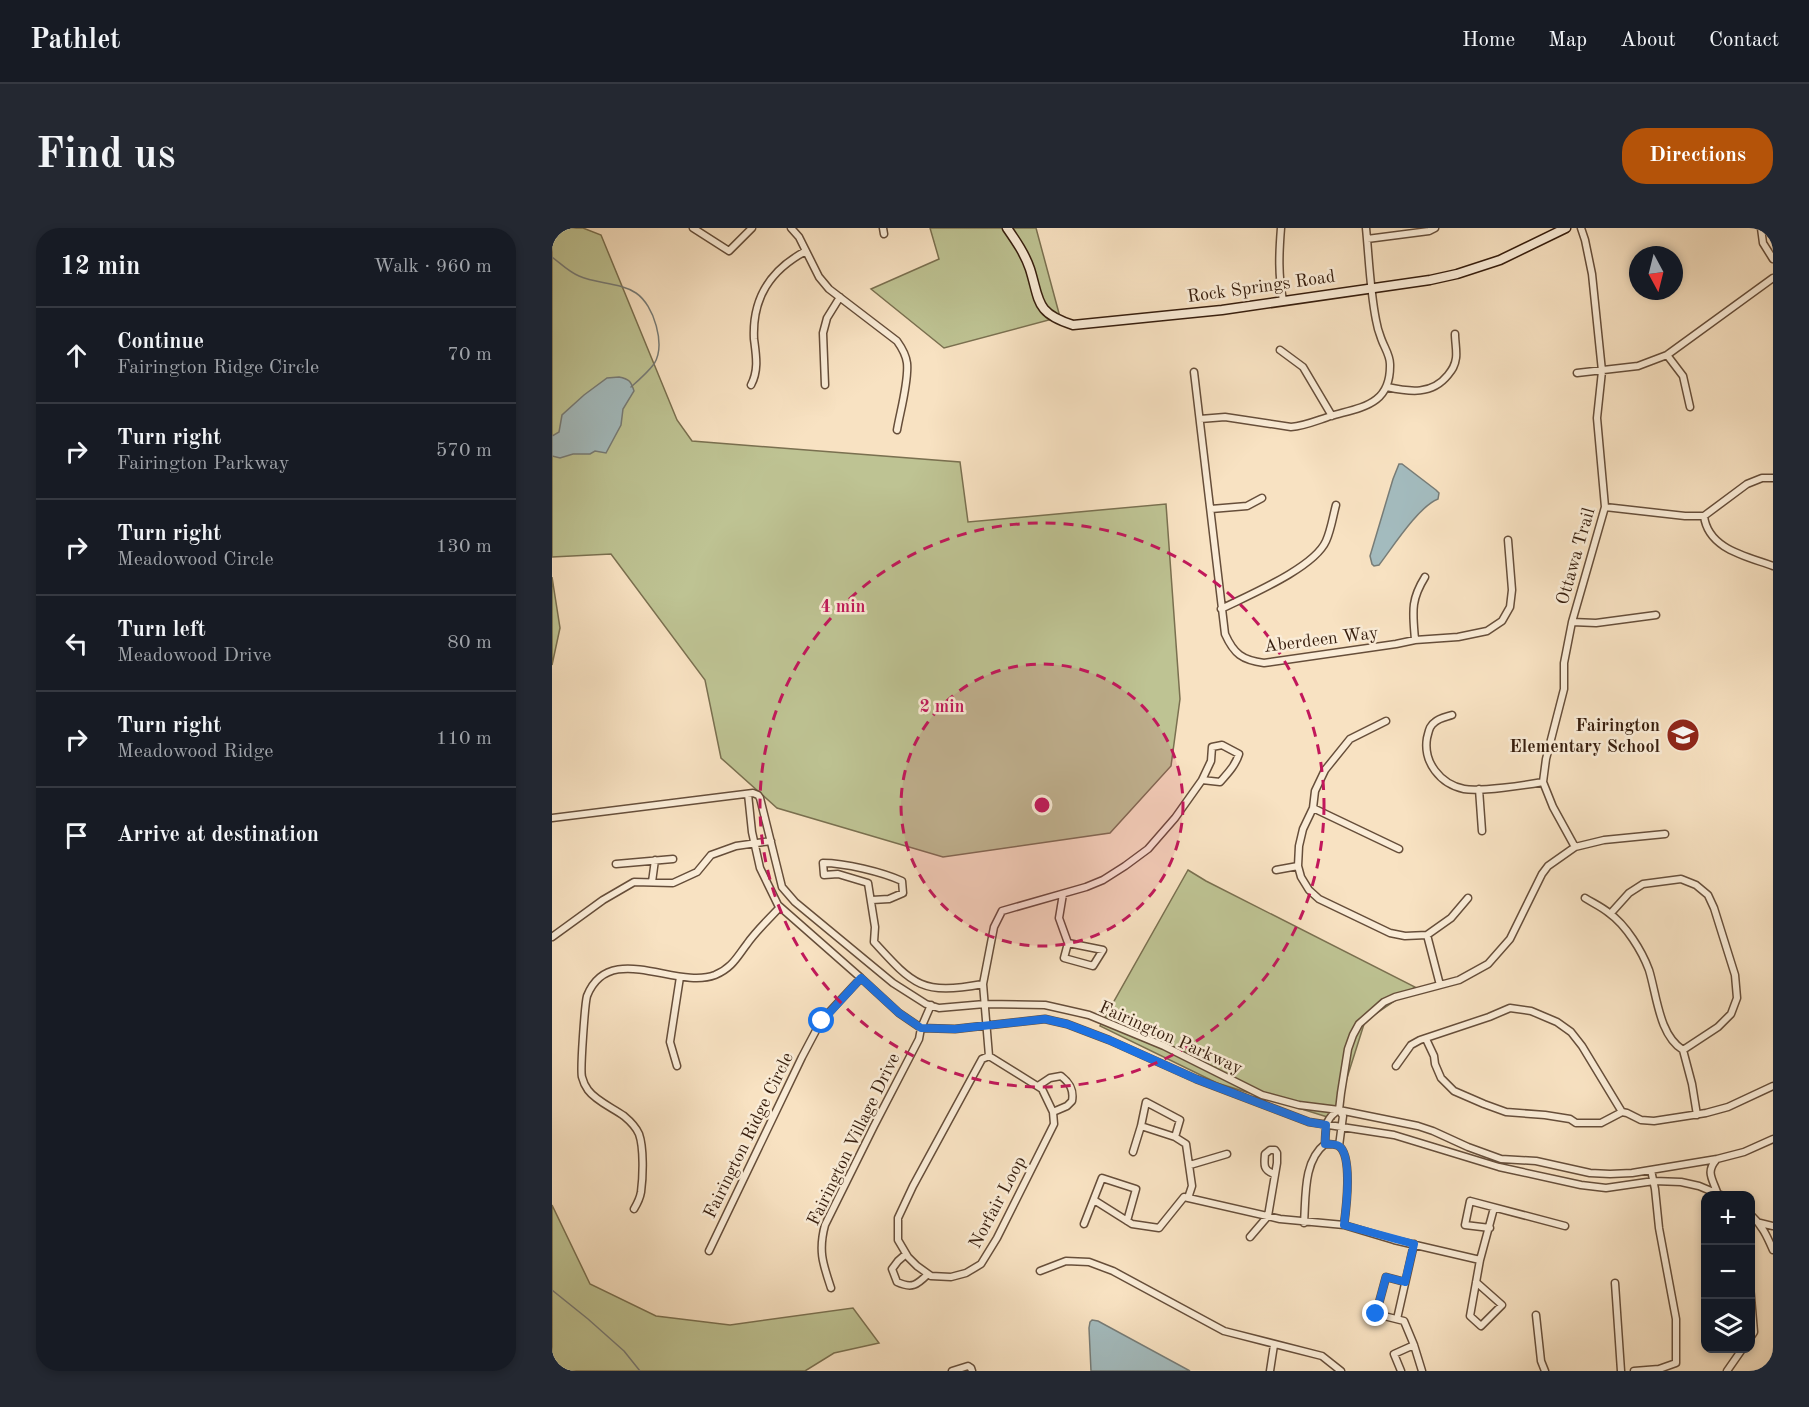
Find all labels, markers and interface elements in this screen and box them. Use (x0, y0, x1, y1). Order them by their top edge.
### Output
text: Pathlet (30, 27, 121, 55)
text: Home (1462, 30, 1515, 51)
text: Map (1548, 30, 1587, 51)
text: About (1620, 30, 1676, 51)
text: Contact (1709, 30, 1779, 51)
button: Directions (1622, 128, 1773, 184)
text: Find us (36, 135, 175, 177)
north arrow (1629, 246, 1683, 300)
text: 12 min (60, 254, 140, 280)
text: Walk · 960 m (373, 257, 492, 277)
street label: Rock Springs Road (1186, 268, 1336, 306)
text: Continue (117, 331, 204, 353)
icon: ahead (60, 339, 93, 372)
text: 70 m (447, 345, 492, 365)
text: Fairington Ridge Circle (117, 358, 319, 378)
text: Turn right (117, 427, 221, 449)
icon: right (60, 435, 93, 468)
text: 570 m (436, 441, 492, 461)
text: Fairington Parkway (117, 454, 289, 474)
street label: Ottawa Trail (1554, 506, 1598, 607)
text: Turn right (117, 523, 221, 545)
icon: right (60, 531, 93, 564)
text: 130 m (436, 537, 492, 557)
text: Meadowood Circle (117, 550, 274, 570)
text: 4 min (820, 598, 866, 616)
text: Turn left (117, 619, 206, 641)
street label: Aberdeen Way (1263, 624, 1380, 656)
icon: left (60, 627, 93, 660)
text: 80 m (447, 633, 492, 653)
text: Meadowood Drive (117, 646, 271, 666)
text: 2 min (919, 698, 965, 716)
text: Turn right (117, 715, 221, 737)
place label: Fairington Elementary School (1509, 717, 1660, 756)
school or university icon: Fairington Elementary School (1665, 717, 1701, 753)
icon: right (60, 723, 93, 756)
text: 110 m (436, 729, 492, 749)
text: Meadowood Ridge (117, 742, 273, 762)
centre of rings (1032, 795, 1052, 815)
icon: arrive (60, 819, 93, 852)
text: Arrive at destination (117, 824, 319, 846)
street label: Fairington Parkway (1096, 998, 1245, 1078)
route start (808, 1007, 834, 1033)
street label: Fairington Ridge Circle (701, 1050, 797, 1221)
street label: Fairington Village Drive (804, 1050, 903, 1228)
street label: Norfair Loop (966, 1153, 1030, 1252)
map controls (1701, 1191, 1755, 1353)
button: + (1701, 1191, 1755, 1245)
button: − (1701, 1245, 1755, 1299)
button: layers (1701, 1299, 1755, 1353)
route end (1362, 1300, 1388, 1326)

